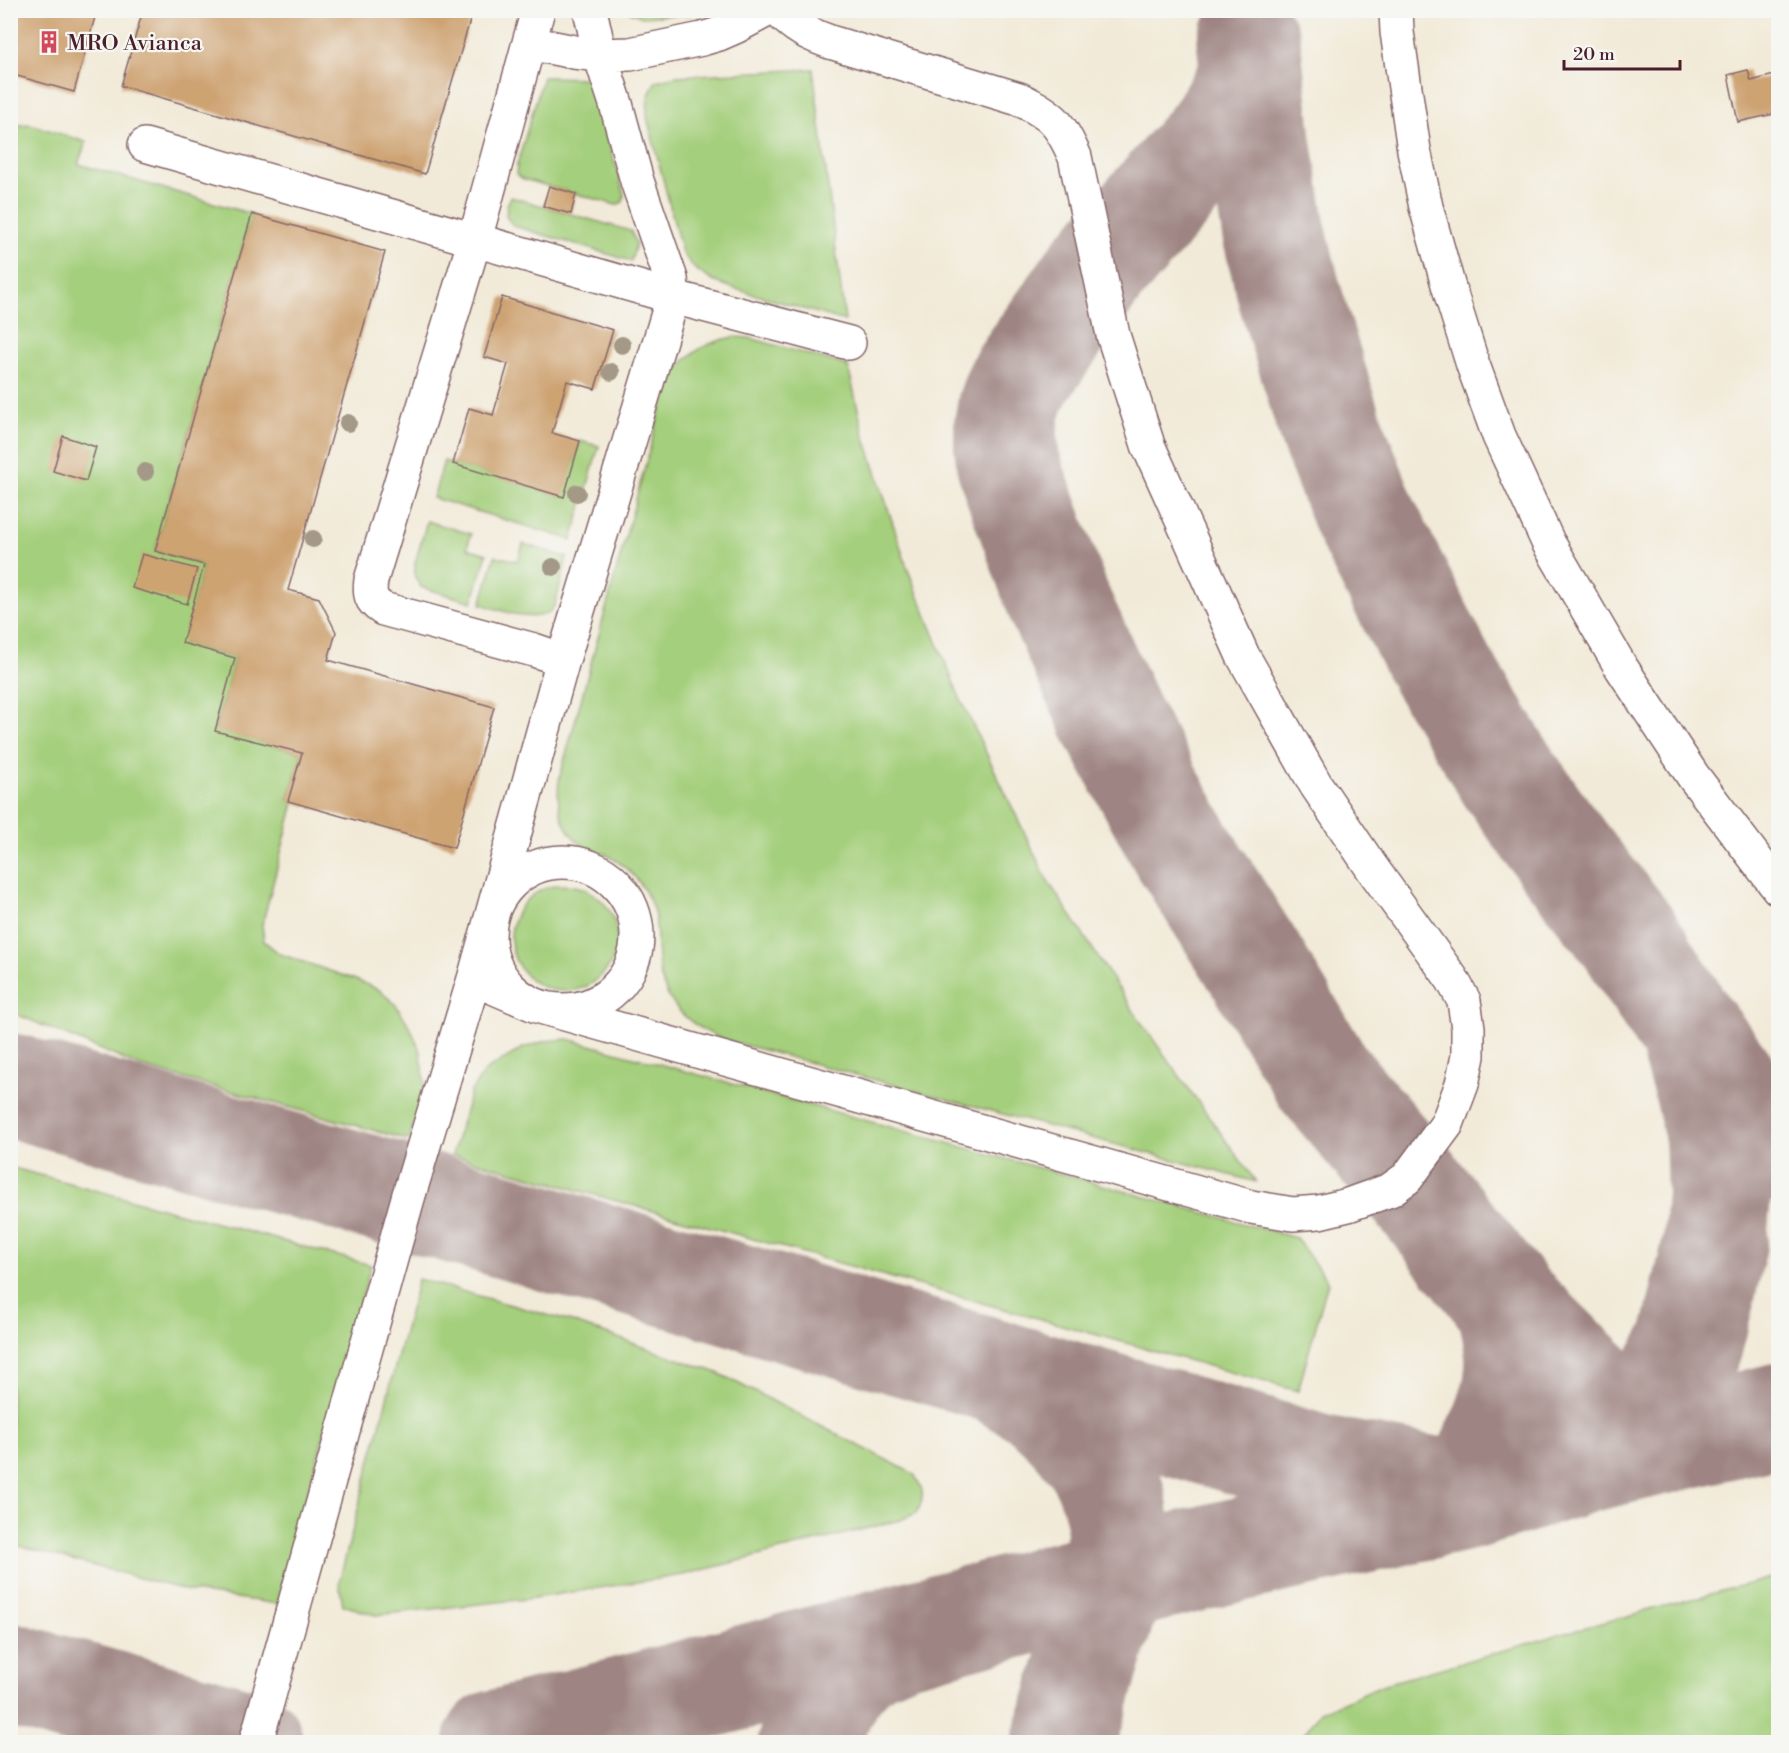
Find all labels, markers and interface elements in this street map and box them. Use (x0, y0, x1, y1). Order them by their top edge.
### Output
building icon: MRO Avianca (36, 29, 62, 55)
place label: MRO Avianca (67, 30, 203, 57)
scale bar (1564, 33, 1680, 71)
text: 20 m (1573, 43, 1615, 66)

